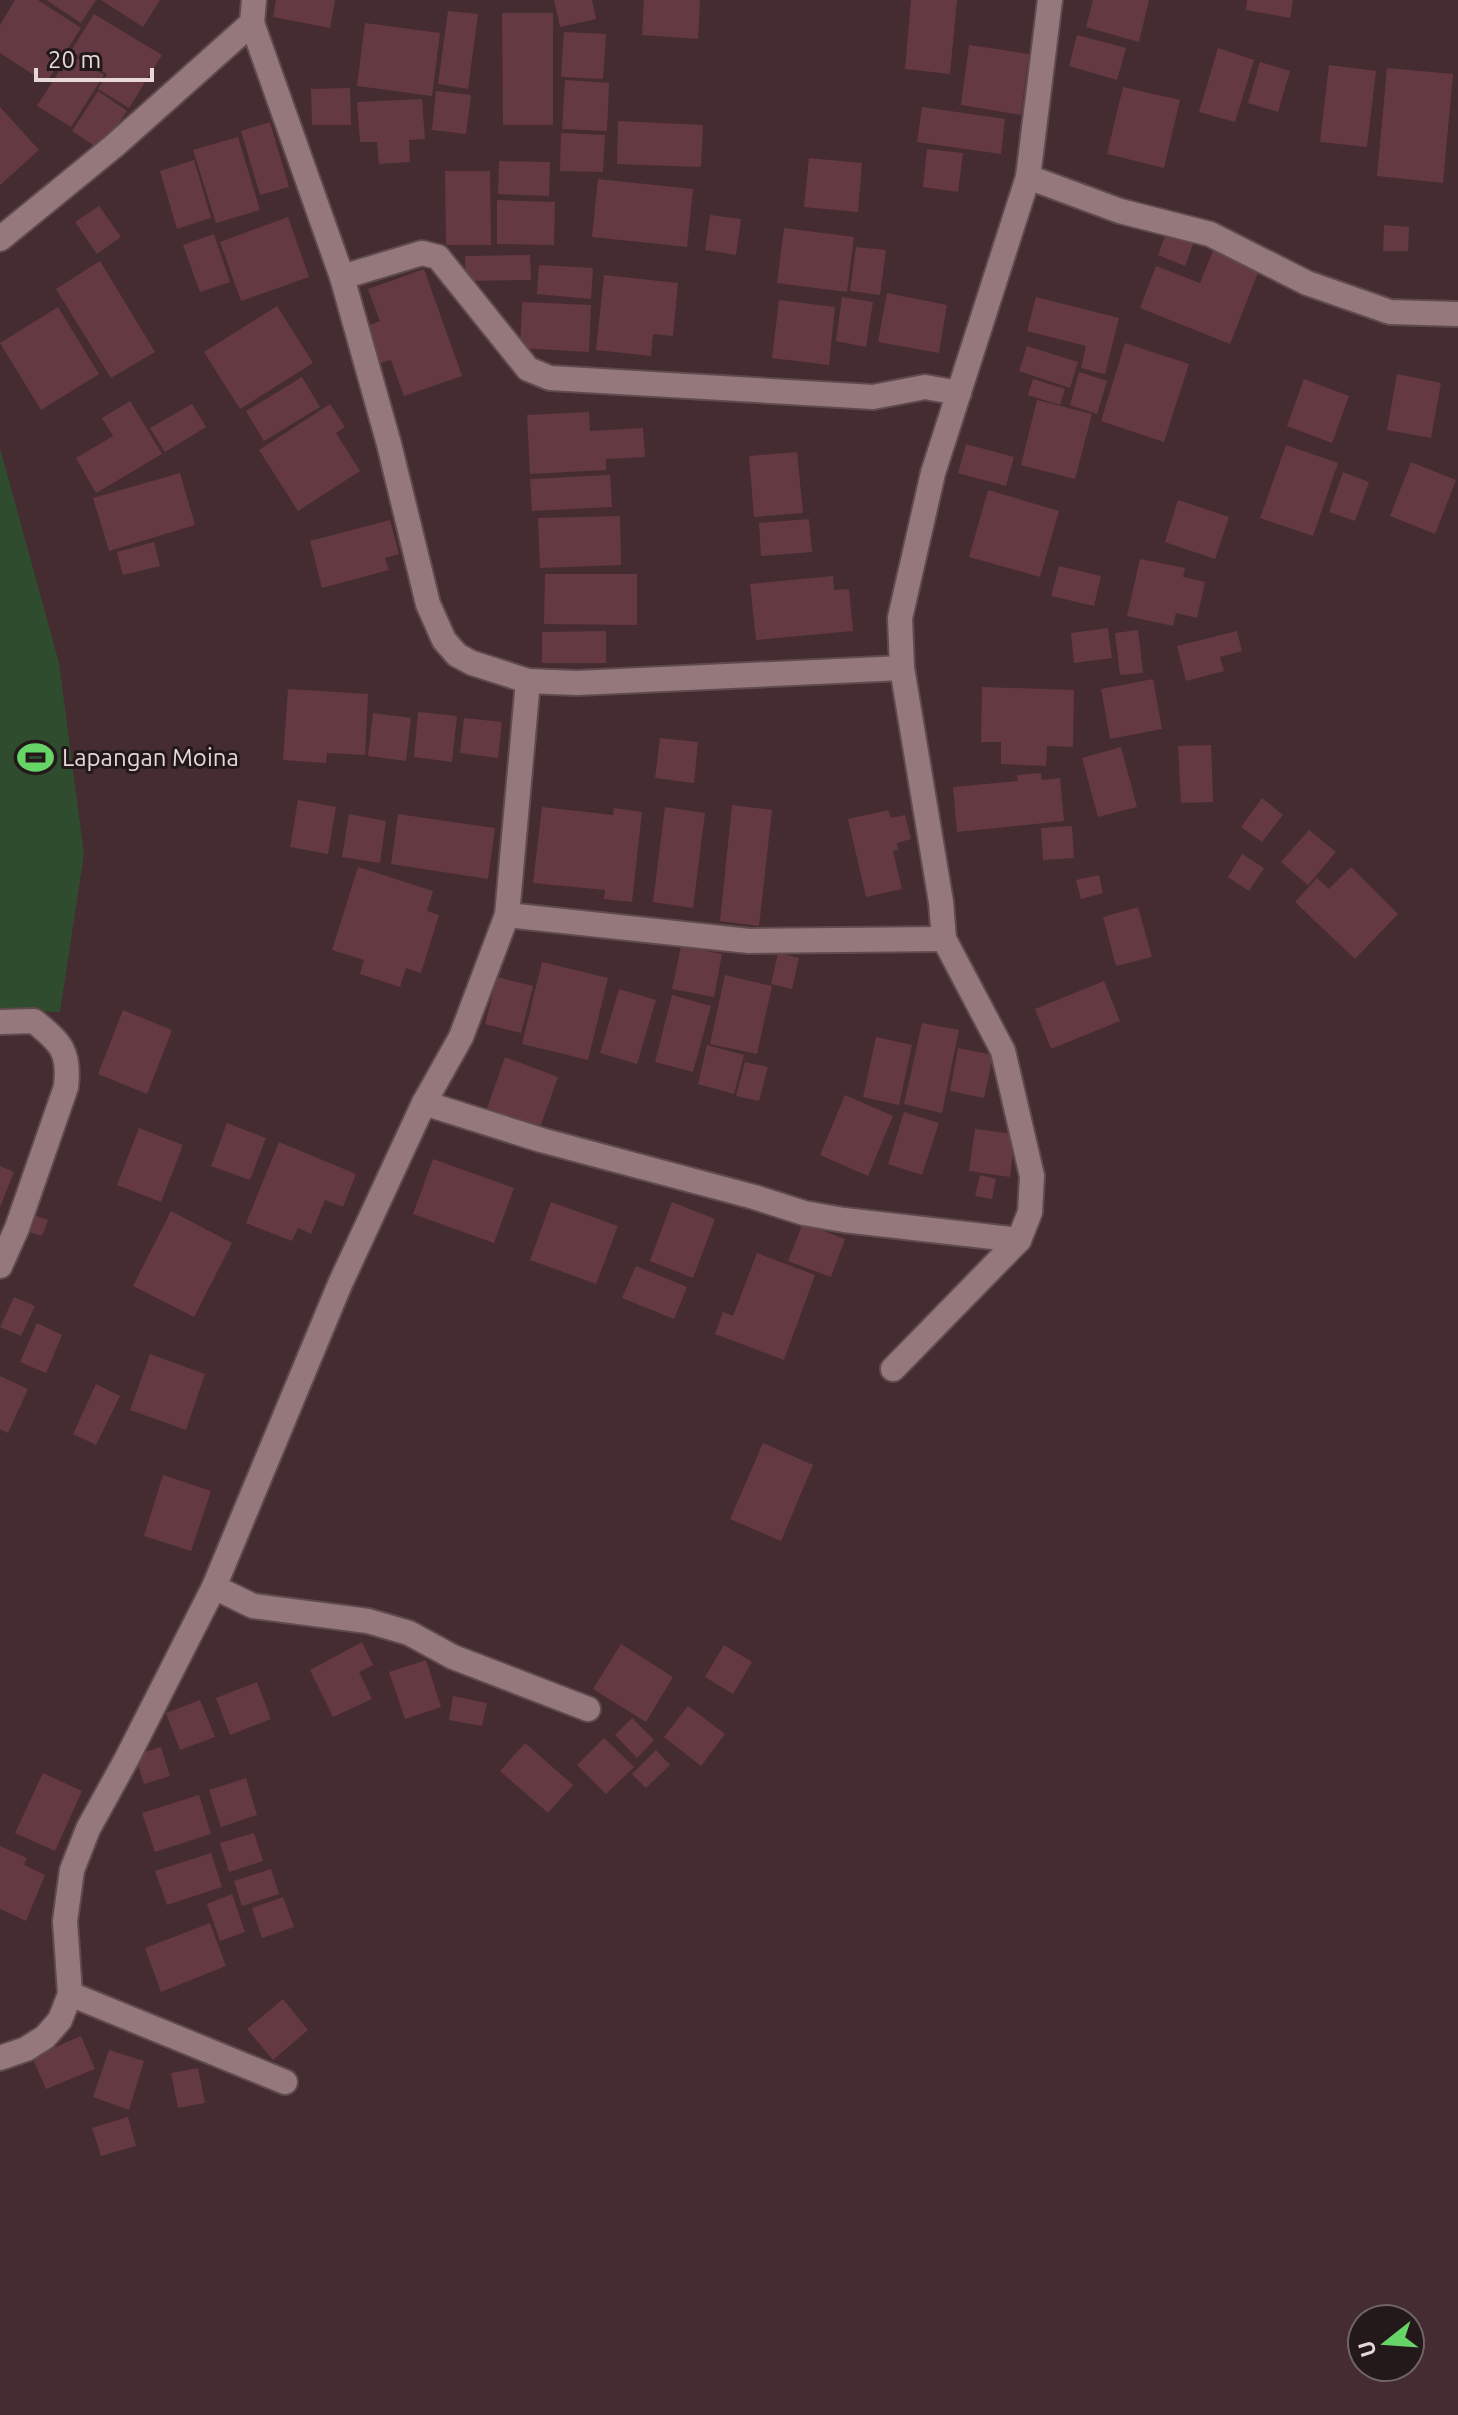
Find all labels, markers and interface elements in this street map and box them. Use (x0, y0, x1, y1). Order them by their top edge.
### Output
scale bar (36, 32, 152, 82)
text: 20 m (48, 46, 101, 73)
sports icon: Lapangan Moina (17, 739, 55, 777)
place label: Lapangan Moina (62, 744, 239, 771)
north arrow (1346, 2303, 1426, 2383)
text: U (1352, 2338, 1381, 2360)

